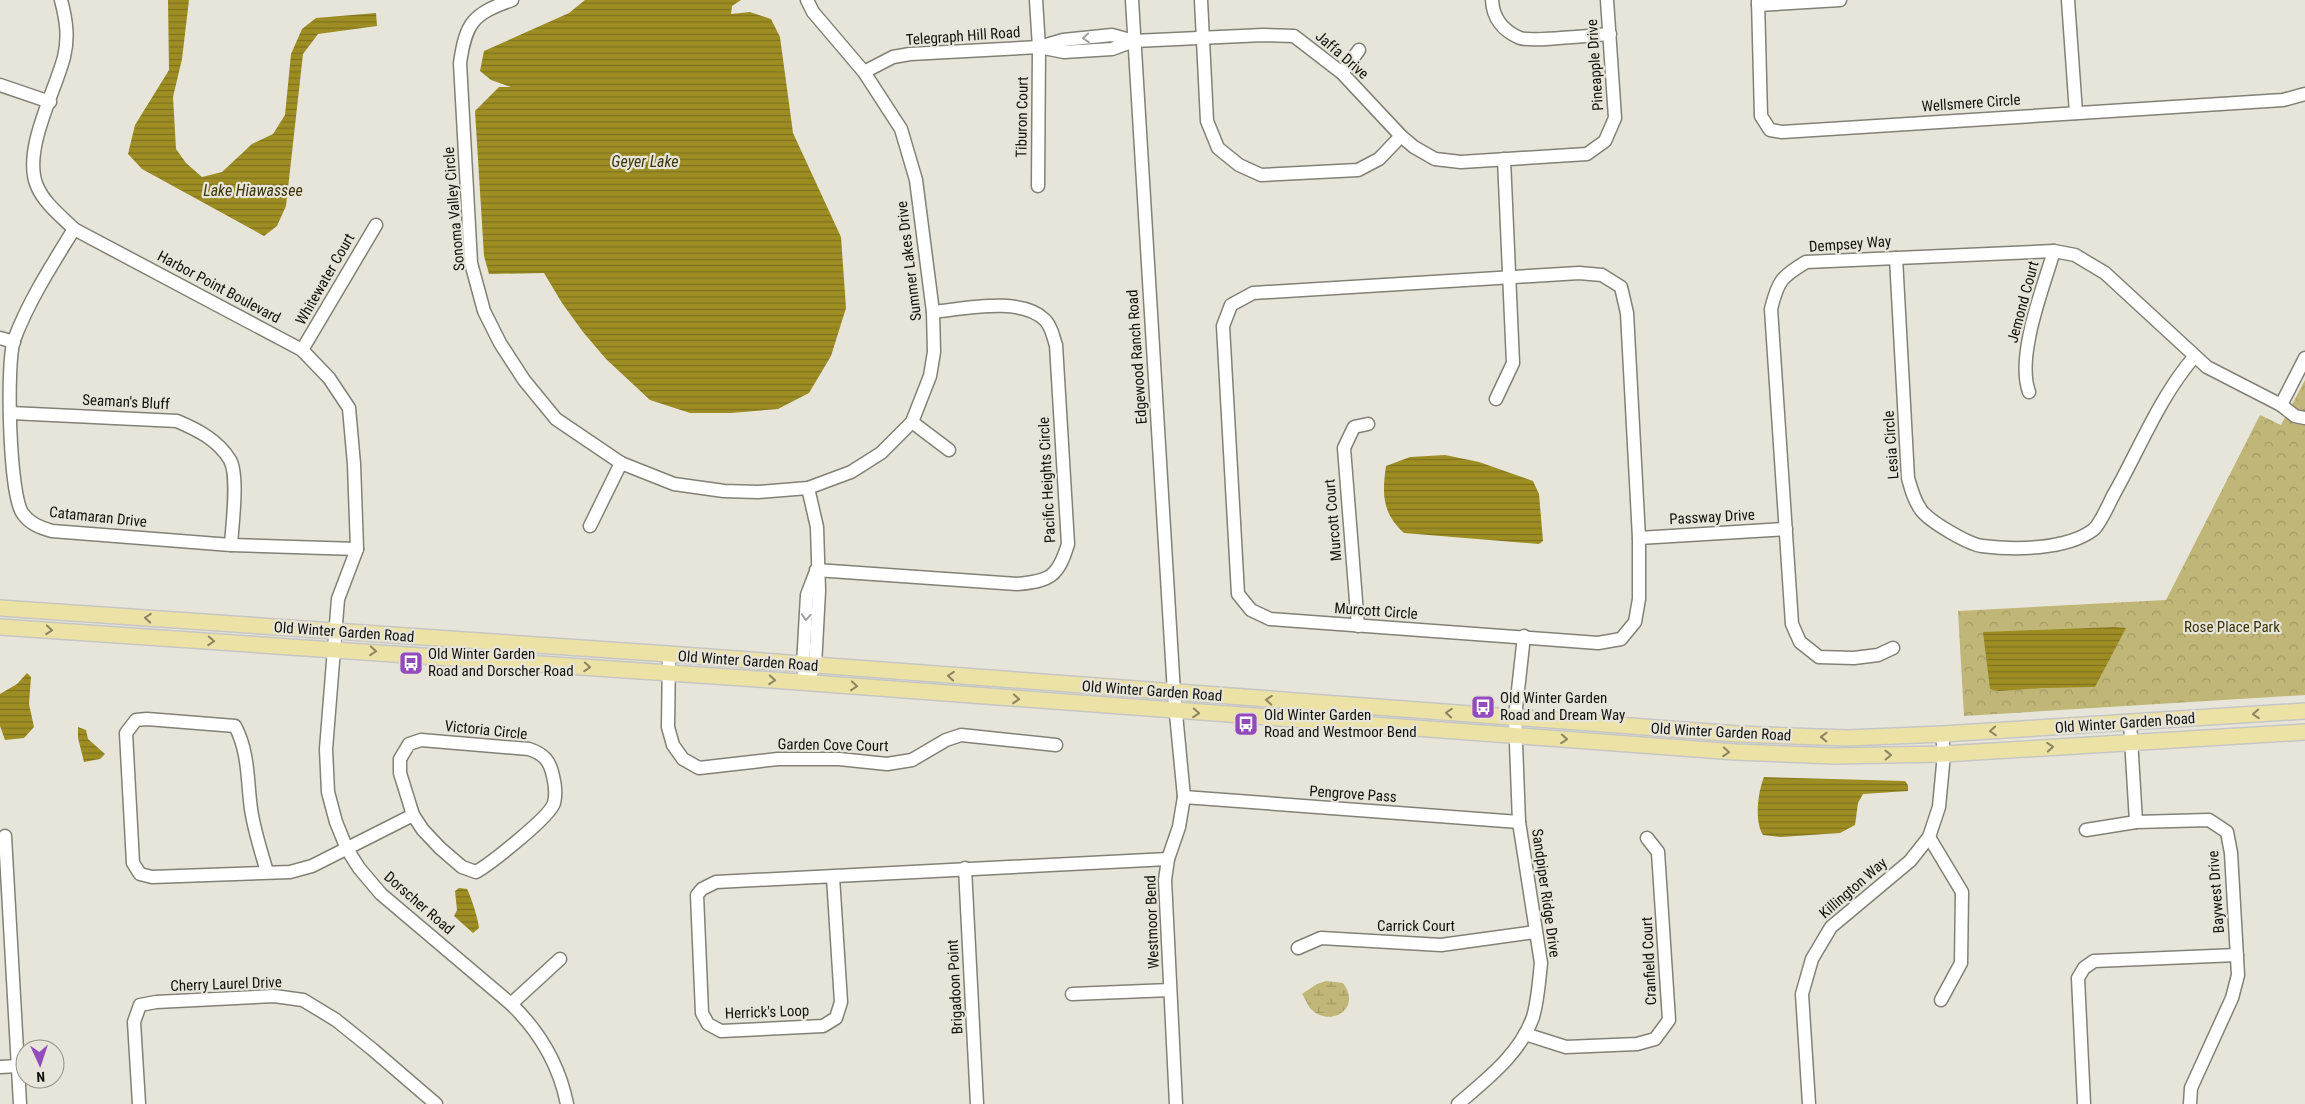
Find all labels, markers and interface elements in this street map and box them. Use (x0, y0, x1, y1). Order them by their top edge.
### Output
street label: Pineapple Drive (1583, 19, 1607, 111)
street label: Telegraph Hill Road (905, 23, 1021, 49)
street label: Jaffa Drive (1312, 27, 1372, 83)
one-way arrow (1082, 32, 1090, 43)
street label: Tiburon Court (1012, 76, 1032, 158)
street label: Wellsmere Circle (1921, 91, 2021, 115)
street label: Sonoma Valley Circle (440, 146, 468, 272)
water label: Geyer Lake (611, 152, 679, 171)
water label: Lake Hiawassee (203, 181, 303, 200)
street label: Summer Lakes Drive (893, 200, 925, 322)
street label: Whitewater Court (292, 230, 358, 328)
street label: Dempsey Way (1808, 232, 1892, 256)
street label: Harbor Point Boulevard (154, 247, 284, 327)
street label: Jemond Court (2003, 259, 2043, 345)
street label: Edgewood Ranch Road (1123, 289, 1151, 425)
street label: Seaman's Bluff (82, 391, 170, 413)
street label: Lesia Circle (1880, 410, 1902, 480)
street label: Pacific Heights Circle (1035, 416, 1059, 544)
street label: Murcott Court (1320, 478, 1346, 562)
street label: Catamaran Drive (48, 503, 148, 531)
street label: Passway Drive (1669, 506, 1755, 528)
street label: Murcott Circle (1334, 599, 1418, 623)
one-way arrow (144, 613, 152, 624)
one-way arrow (801, 613, 812, 621)
street label: Old Winter Garden Road (273, 618, 415, 646)
park label: Rose Place Park (2184, 618, 2280, 636)
one-way arrow (45, 625, 53, 636)
one-way arrow (207, 635, 215, 646)
place label: Old Winter Garden Road and Dorscher Road (428, 645, 574, 680)
one-way arrow (369, 646, 377, 657)
street label: Old Winter Garden Road (677, 647, 819, 675)
bus stop icon: Old Winter Garden Road and Dorscher Road (398, 650, 424, 676)
one-way arrow (584, 661, 592, 672)
one-way arrow (947, 671, 955, 682)
one-way arrow (768, 674, 776, 685)
street label: Old Winter Garden Road (1081, 677, 1223, 705)
one-way arrow (851, 680, 859, 691)
place label: Old Winter Garden Road and Dream Way (1500, 689, 1625, 724)
one-way arrow (1013, 693, 1021, 704)
one-way arrow (1265, 694, 1273, 705)
bus stop icon: Old Winter Garden Road and Dream Way (1470, 694, 1496, 720)
place label: Old Winter Garden Road and Westmoor Bend (1264, 706, 1417, 741)
one-way arrow (1192, 707, 1200, 718)
one-way arrow (1445, 707, 1453, 718)
street label: Old Winter Garden Road (2054, 709, 2196, 737)
one-way arrow (2252, 709, 2260, 720)
bus stop icon: Old Winter Garden Road and Westmoor Bend (1233, 711, 1259, 737)
street label: Victoria Circle (444, 717, 528, 743)
street label: Old Winter Garden Road (1650, 719, 1792, 745)
one-way arrow (1989, 725, 1997, 736)
one-way arrow (1820, 732, 1828, 742)
one-way arrow (1560, 734, 1568, 745)
street label: Garden Cove Court (777, 735, 889, 755)
one-way arrow (2047, 742, 2055, 753)
one-way arrow (1722, 746, 1730, 757)
one-way arrow (1884, 750, 1892, 761)
street label: Pengrove Pass (1309, 782, 1398, 806)
street label: Sandpiper Ridge Drive (1528, 828, 1564, 958)
street label: Baywest Drive (2204, 850, 2228, 934)
street label: Killington Way (1816, 854, 1890, 922)
street label: Dorscher Road (380, 868, 458, 938)
street label: Westmoor Bend (1141, 875, 1163, 969)
street label: Cranfield Court (1638, 916, 1660, 1006)
street label: Carrick Court (1377, 917, 1455, 935)
street label: Brigadoon Point (944, 939, 966, 1035)
street label: Cherry Laurel Drive (170, 973, 282, 995)
street label: Herrick's Loop (724, 1002, 810, 1022)
north arrow (15, 1039, 65, 1089)
text: N (36, 1069, 45, 1085)

